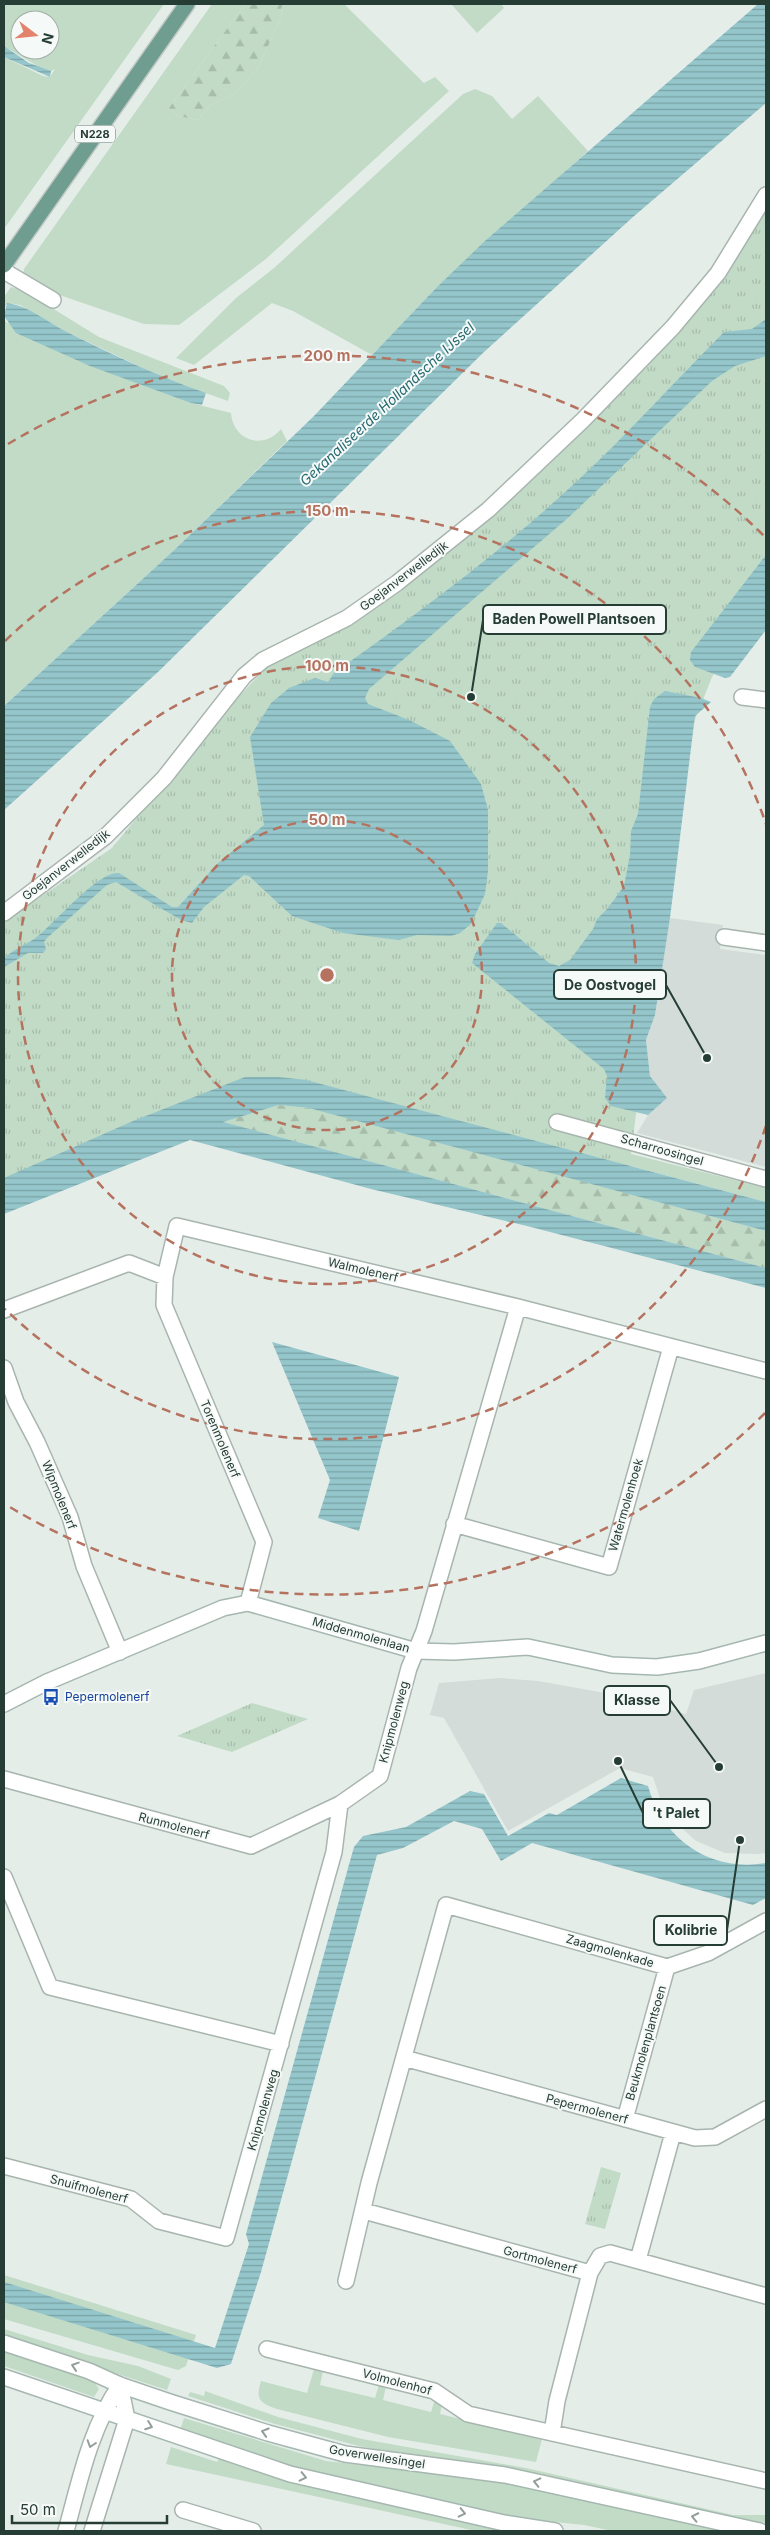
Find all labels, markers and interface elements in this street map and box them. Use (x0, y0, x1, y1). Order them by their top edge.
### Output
north arrow (10, 10, 60, 60)
text: N (38, 31, 58, 46)
road number: N228 (75, 126, 115, 142)
water label: Gekanaliseerde Hollandsche IJssel (296, 318, 478, 489)
text: 200 m (304, 346, 350, 365)
text: 150 m (305, 501, 349, 520)
street label: Goejanverwelledijk (356, 537, 451, 614)
callout: Baden Powell Plantsoen (483, 605, 666, 634)
text: Baden Powell Plantsoen (492, 610, 656, 627)
text: 100 m (305, 656, 349, 675)
text: 50 m (309, 810, 345, 829)
street label: Goejanverwelledijk (19, 826, 113, 903)
centre of rings (318, 966, 336, 984)
callout: De Oostvogel (554, 970, 666, 999)
text: De Oostvogel (564, 976, 656, 993)
street label: Scharroosingel (619, 1131, 705, 1168)
street label: Walmolenerf (326, 1254, 400, 1285)
street label: Torenmolenerf (197, 1398, 244, 1481)
street label: Watermolenhoek (605, 1456, 646, 1553)
street label: Wipmolenerf (39, 1458, 80, 1532)
street label: Middenmolenlaan (311, 1613, 412, 1656)
street label: Knipmolenweg (375, 1679, 412, 1764)
callout: Klasse (604, 1686, 670, 1715)
bus stop icon: Pepermolenerf (41, 1687, 61, 1707)
place label: Pepermolenerf (65, 1689, 150, 1704)
text: Klasse (614, 1691, 660, 1708)
callout: 't Palet (643, 1799, 710, 1828)
text: 't Palet (652, 1804, 700, 1821)
street label: Runmolenerf (137, 1809, 212, 1842)
callout: Kolibrie (654, 1916, 727, 1945)
text: Kolibrie (665, 1921, 717, 1938)
street label: Zaagmolenkade (564, 1931, 656, 1970)
street label: Beukmolenplantsoen (622, 1984, 669, 2102)
street label: Knipmolenweg (244, 2067, 281, 2152)
street label: Pepermolenerf (544, 2090, 630, 2127)
street label: Snuifmolenerf (49, 2171, 130, 2206)
street label: Gortmolenerf (502, 2242, 579, 2277)
one-way arrow (71, 2362, 79, 2372)
street label: Volmolenhof (361, 2365, 434, 2398)
one-way arrow (144, 2421, 153, 2431)
one-way arrow (261, 2428, 269, 2438)
one-way arrow (87, 2439, 97, 2448)
street label: Goverwellesingel (328, 2442, 426, 2472)
one-way arrow (299, 2471, 308, 2482)
one-way arrow (532, 2477, 541, 2488)
scale bar (12, 2492, 168, 2524)
text: 50 m (20, 2500, 56, 2519)
one-way arrow (457, 2507, 466, 2518)
one-way arrow (691, 2512, 700, 2523)

